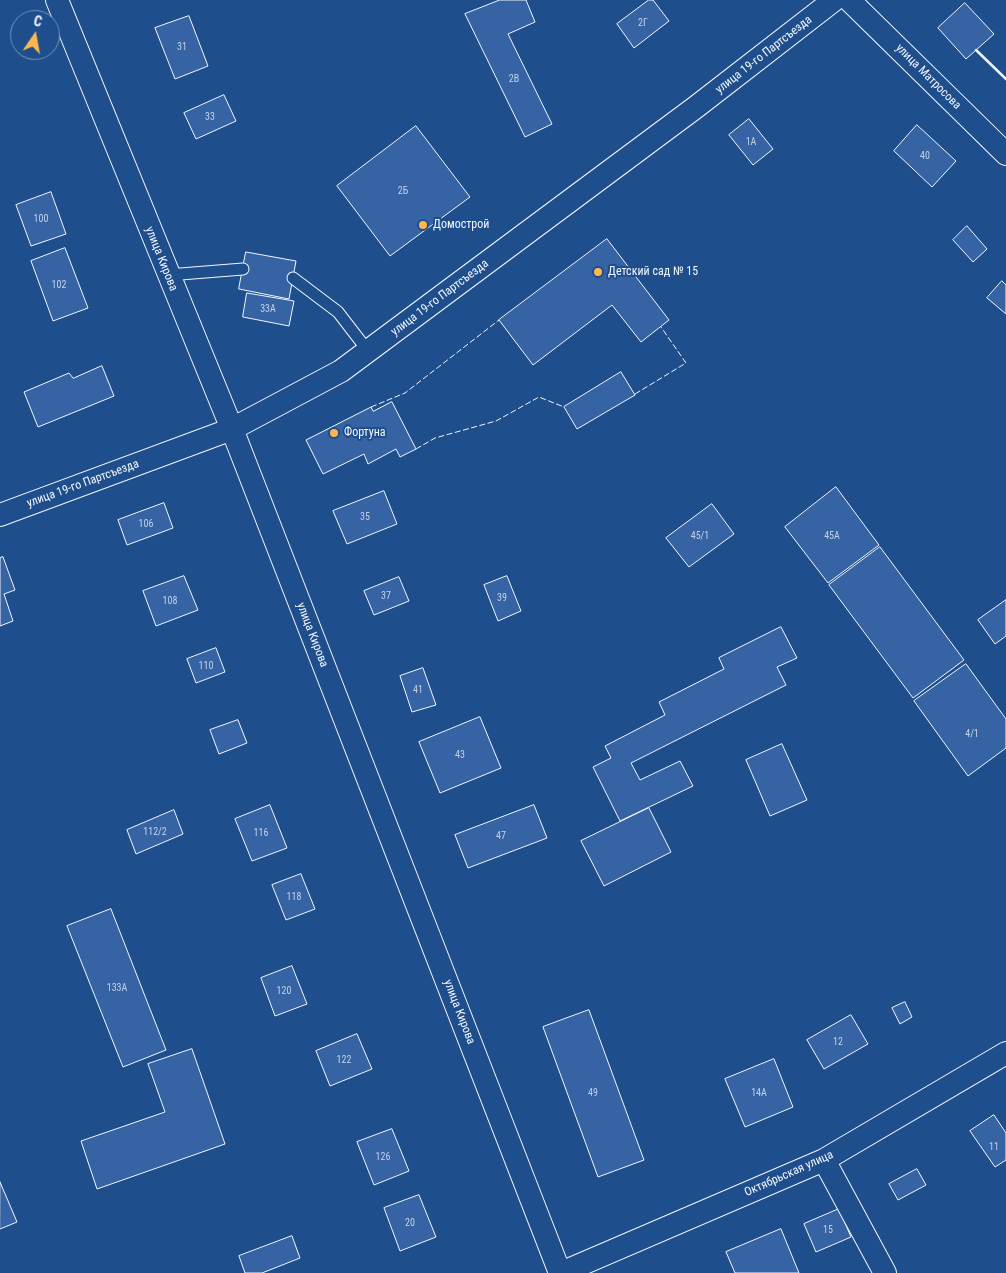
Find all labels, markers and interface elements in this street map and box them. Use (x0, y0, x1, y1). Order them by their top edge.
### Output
north arrow (10, 10, 60, 60)
text: С (32, 13, 43, 30)
street label: улица 19-го Партсъезда (713, 13, 815, 97)
house number: 2Г (638, 17, 648, 29)
house number: 31 (177, 41, 187, 53)
street label: улица Матросова (892, 41, 964, 113)
house number: 2В (509, 73, 519, 85)
house number: 33 (205, 111, 215, 123)
house number: 1А (746, 136, 756, 148)
house number: 40 (920, 150, 930, 162)
house number: 2Б (398, 185, 408, 197)
house number: 100 (34, 213, 48, 225)
place label: Домострой (433, 218, 489, 232)
marker: Домострой (417, 219, 429, 231)
street label: улица Кирова (142, 225, 180, 293)
street label: улица 19-го Партсъезда (388, 257, 492, 339)
place label: Детский сад № 15 (608, 265, 698, 279)
marker: Детский сад № 15 (592, 266, 604, 278)
house number: 102 (52, 279, 66, 291)
house number: 33А (260, 303, 276, 315)
place label: Фортуна (344, 426, 386, 440)
marker: Фортуна (328, 427, 340, 439)
street label: улица 19-го Партсъезда (25, 457, 141, 511)
house number: 35 (360, 511, 370, 523)
house number: 106 (139, 518, 153, 530)
house number: 45/1 (691, 530, 709, 542)
house number: 45А (824, 530, 840, 542)
house number: 37 (381, 590, 391, 602)
house number: 39 (497, 592, 507, 604)
house number: 108 (163, 595, 177, 607)
street label: улица Кирова (293, 601, 331, 669)
house number: 110 (199, 660, 213, 672)
house number: 41 (413, 684, 423, 696)
house number: 4/1 (965, 728, 979, 740)
house number: 43 (455, 749, 465, 761)
house number: 112/2 (143, 826, 167, 838)
house number: 116 (254, 827, 268, 839)
house number: 47 (496, 830, 506, 842)
house number: 118 (287, 891, 301, 903)
street label: улица Кирова (440, 978, 478, 1046)
house number: 133А (107, 982, 127, 994)
house number: 120 (277, 985, 291, 997)
house number: 12 (833, 1036, 843, 1048)
house number: 122 (337, 1054, 351, 1066)
house number: 49 (588, 1087, 598, 1099)
house number: 14А (751, 1087, 767, 1099)
house number: 11 (989, 1141, 999, 1153)
street label: Октябрьская улица (742, 1148, 836, 1200)
house number: 126 (376, 1151, 390, 1163)
house number: 20 (405, 1217, 415, 1229)
house number: 15 (823, 1224, 833, 1236)

